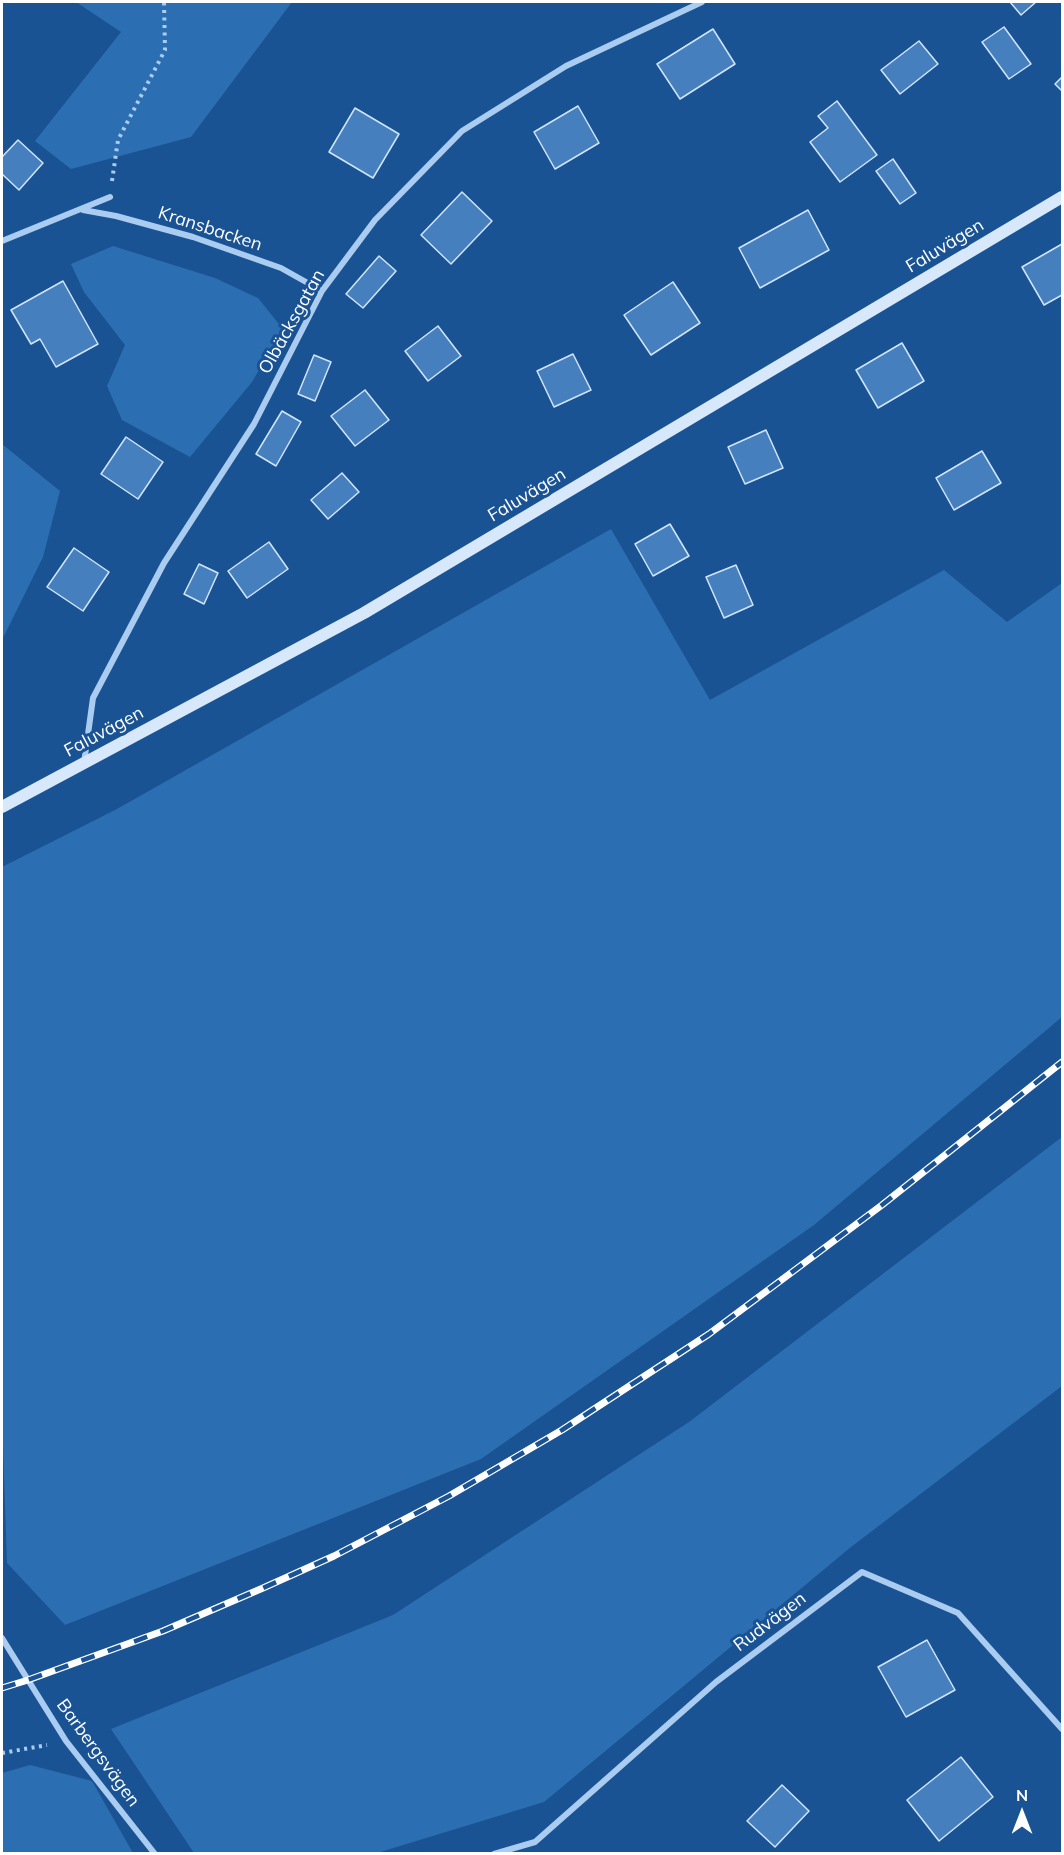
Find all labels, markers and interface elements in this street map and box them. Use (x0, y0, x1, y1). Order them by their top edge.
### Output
street label: Kransbacken (155, 202, 265, 256)
street label: Faluvägen (902, 214, 988, 278)
street label: Olbäcksgatan (254, 266, 330, 378)
street label: Faluvägen (484, 463, 570, 527)
street label: Faluvägen (61, 702, 147, 762)
street label: Rudvägen (729, 1588, 811, 1656)
street label: Barbergsvägen (52, 1695, 144, 1811)
north arrow (992, 1783, 1052, 1843)
text: N (1016, 1785, 1028, 1805)

